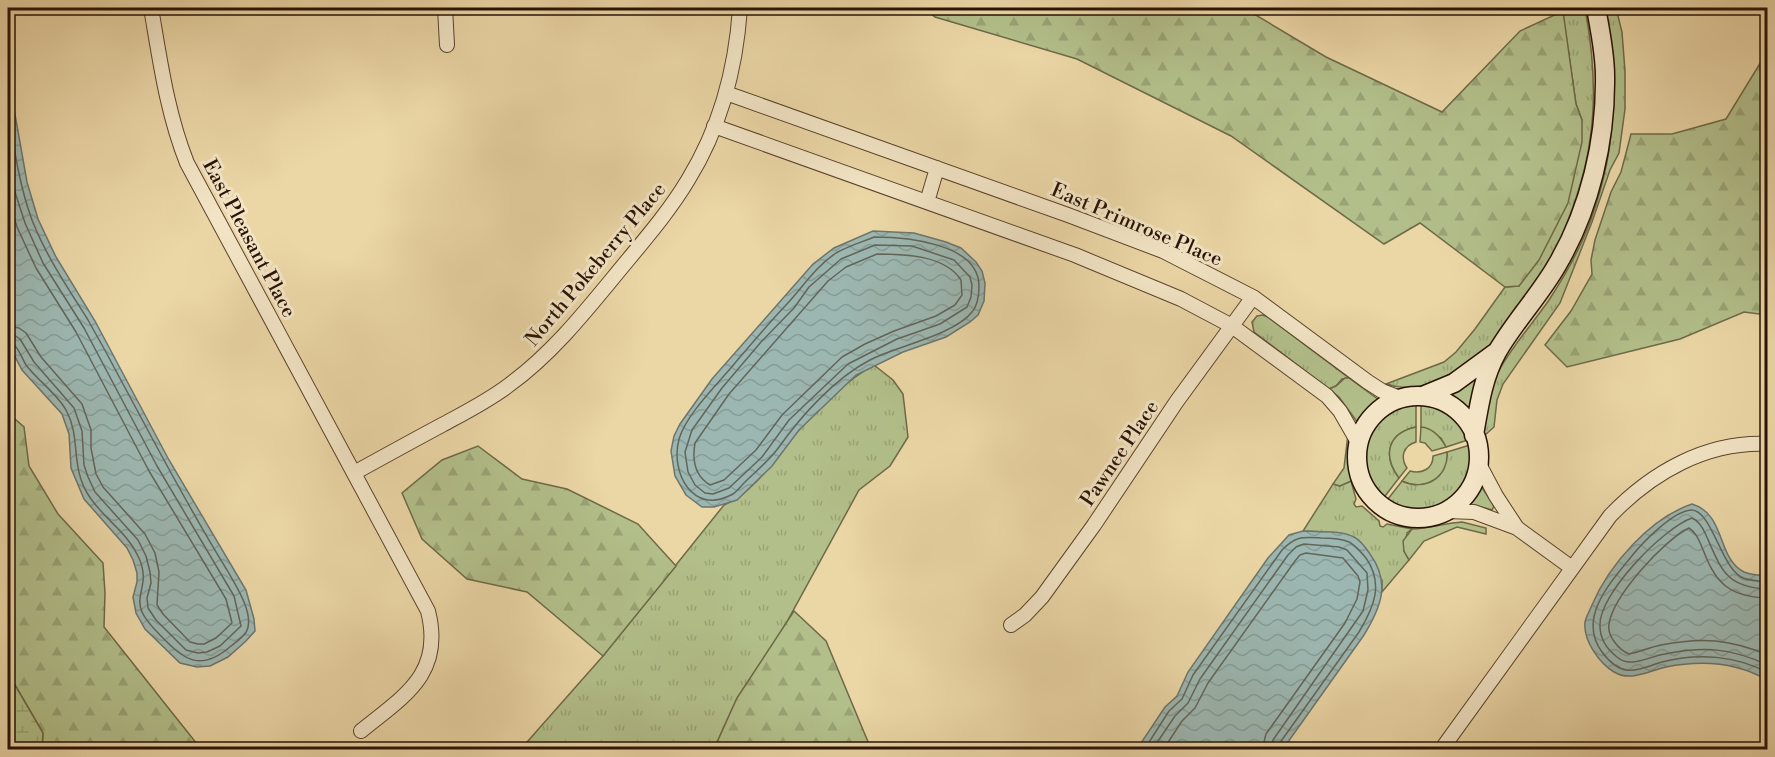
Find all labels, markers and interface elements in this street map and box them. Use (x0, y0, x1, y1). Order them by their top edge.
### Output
street label: East Pleasant Place (196, 155, 301, 322)
street label: North Pokeberry Place (520, 178, 672, 352)
street label: East Primrose Place (1047, 178, 1226, 273)
street label: Pawnee Place (1076, 396, 1165, 512)

